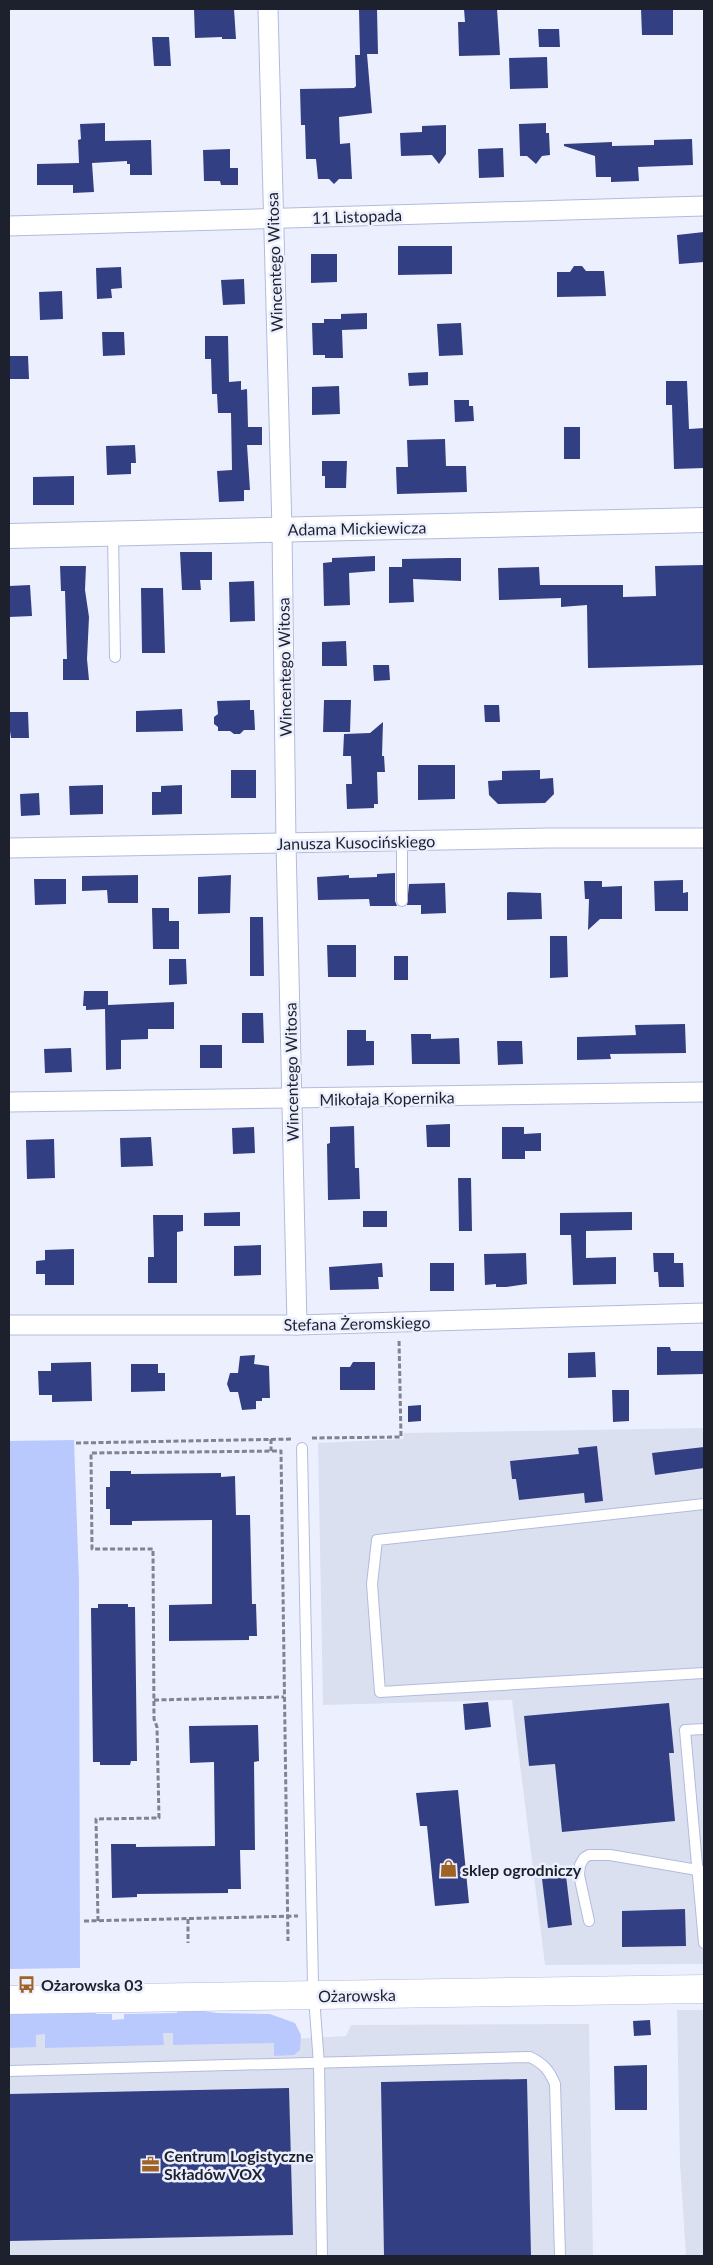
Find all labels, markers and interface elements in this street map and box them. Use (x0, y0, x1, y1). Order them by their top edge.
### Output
street label: Wincentego Witosa (262, 192, 286, 332)
street label: 11 Listopada (312, 205, 402, 227)
street label: Adama Mickiewicza (288, 517, 426, 539)
street label: Wincentego Witosa (273, 597, 295, 737)
street label: Janusza Kusocińskiego (277, 831, 435, 853)
street label: Wincentego Witosa (280, 1002, 302, 1142)
street label: Mikołaja Kopernika (319, 1087, 455, 1109)
street label: Stefana Żeromskiego (283, 1312, 431, 1334)
shop icon: sklep ogrodniczy (438, 1859, 458, 1879)
place label: sklep ogrodniczy (462, 1860, 582, 1879)
bus stop icon: Ożarowska 03 (17, 1974, 37, 1994)
place label: Ożarowska 03 (41, 1975, 143, 1994)
street label: Ożarowska (318, 1985, 396, 2005)
place label: Centrum Logistyczne Składów VOX (164, 2146, 314, 2183)
office icon: Centrum Logistyczne Składów VOX (140, 2154, 160, 2174)

